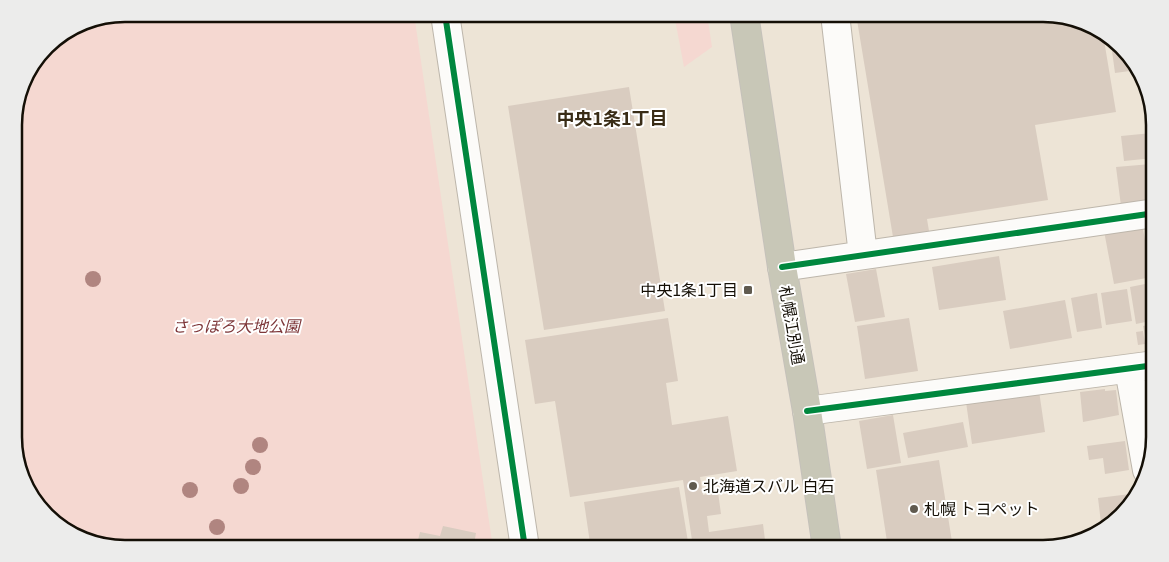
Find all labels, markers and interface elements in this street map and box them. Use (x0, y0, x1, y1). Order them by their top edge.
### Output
district label: 中央1条1丁目 (556, 104, 668, 130)
place label: 中央1条1丁目 (640, 277, 738, 301)
street label: 札幌江別通 (774, 283, 812, 366)
marker: 中央1条1丁目 (742, 284, 754, 296)
park label: さっぽろ大地公園 (172, 313, 302, 337)
place label: 北海道スバル 白石 (703, 473, 835, 497)
marker: 北海道スバル 白石 (687, 480, 699, 492)
place label: 札幌 トヨペット (924, 496, 1040, 520)
marker: 札幌 トヨペット (908, 503, 920, 515)

